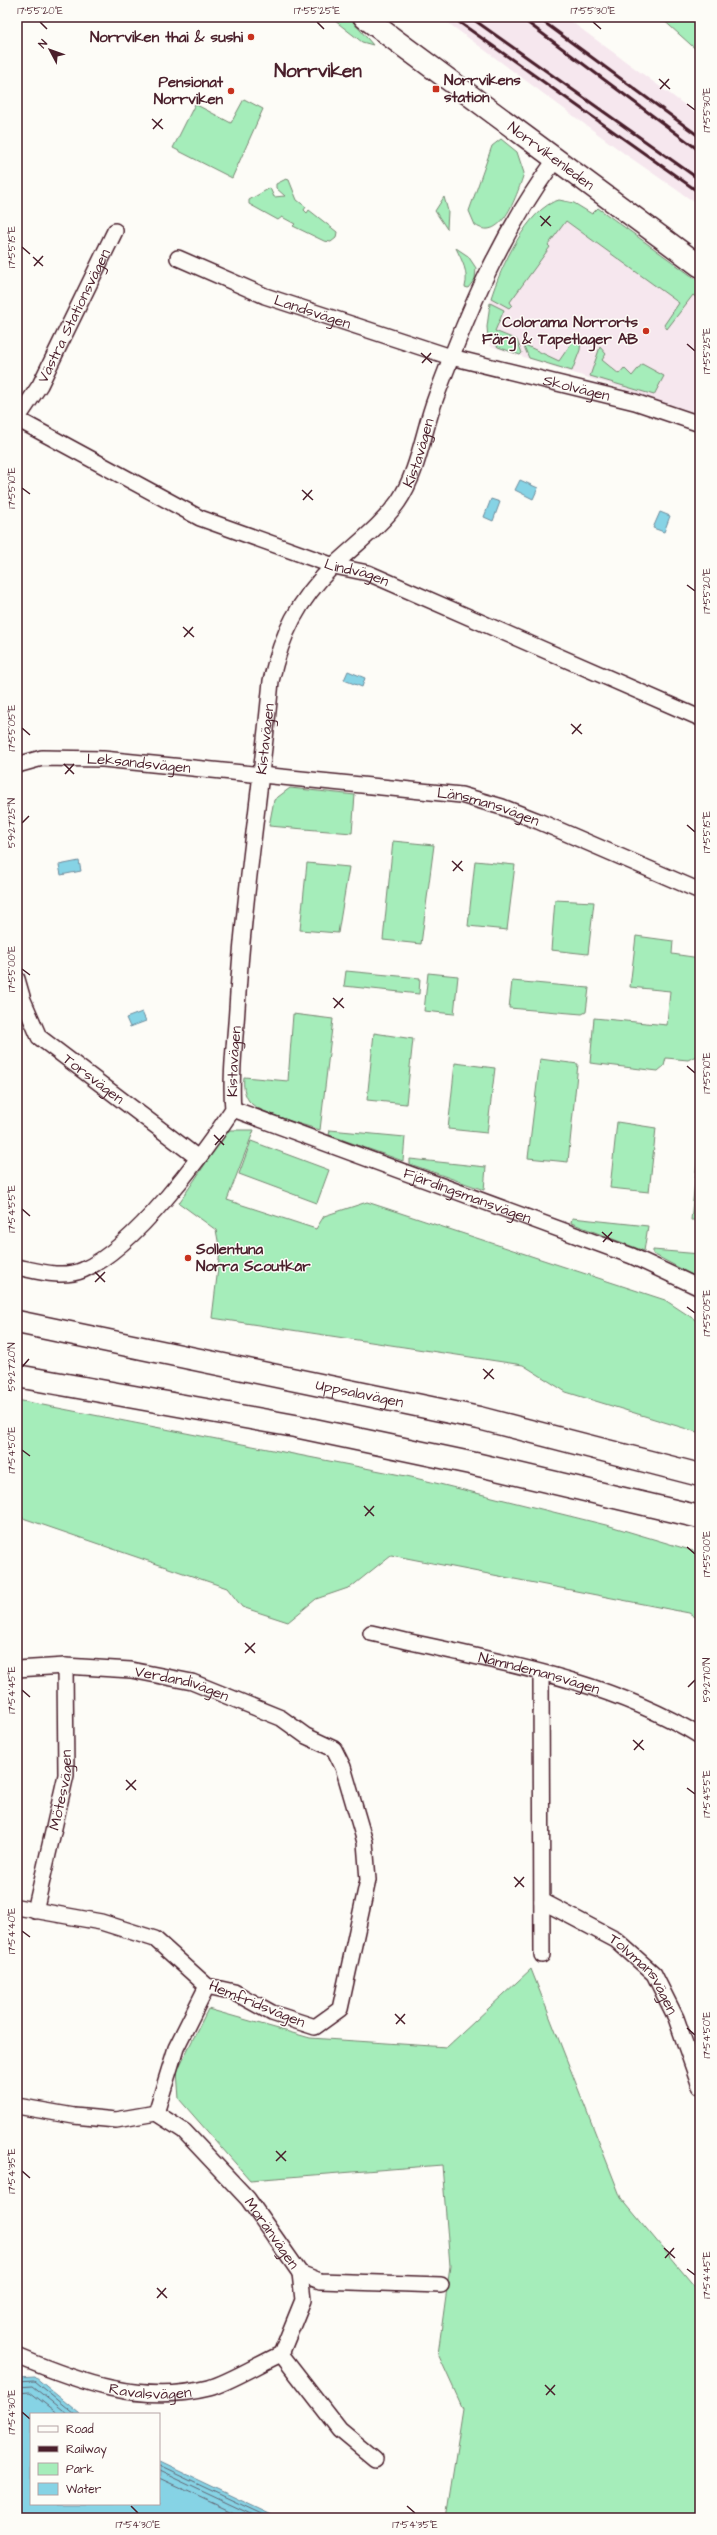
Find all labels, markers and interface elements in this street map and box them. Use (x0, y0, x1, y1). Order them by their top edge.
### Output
text: 17°55'20"E (17, 4, 63, 18)
text: 17°55'25"E (294, 4, 340, 18)
text: 17°55'30"E (570, 4, 616, 18)
place label: Norrviken thai & sushi (90, 27, 244, 48)
north arrow (30, 30, 70, 70)
marker: Norrviken thai & sushi (246, 32, 256, 42)
text: N (35, 36, 51, 51)
district label: Norrviken (274, 58, 362, 85)
place label: Norrvikens station (444, 70, 521, 108)
place label: Pensionat Norrviken (154, 72, 224, 110)
marker: Norrvikens station (431, 84, 441, 94)
marker: Pensionat Norrviken (226, 86, 236, 96)
text: 17°55'30"E (700, 87, 714, 133)
street label: Norrvikenleden (504, 117, 599, 195)
text: 17°55'15"E (5, 226, 19, 268)
street label: Västra Stationsvägen (32, 245, 115, 386)
street label: Landsvägen (272, 289, 354, 334)
place label: Colorama Norrorts Färg & Tapetlager AB (482, 312, 638, 352)
marker: Colorama Norrorts Färg & Tapetlager AB (641, 326, 651, 336)
text: 17°55'25"E (700, 328, 714, 374)
street label: Skolvägen (541, 369, 613, 406)
street label: Kistavägen (397, 415, 439, 491)
text: 17°55'10"E (5, 467, 19, 509)
street label: Lindvägen (321, 553, 393, 592)
text: 17°55'20"E (700, 568, 714, 614)
street label: Kistavägen (251, 702, 279, 776)
text: 17°55'05"E (5, 704, 19, 752)
street label: Leksandsvägen (87, 748, 192, 778)
street label: Länsmansvägen (436, 782, 543, 831)
text: 59°27'25"N (5, 798, 19, 848)
text: 17°55'15"E (700, 811, 714, 853)
text: 17°55'00"E (5, 946, 19, 992)
street label: Kistavägen (222, 1025, 246, 1097)
street label: Torsvägen (59, 1048, 129, 1109)
text: 17°55'10"E (700, 1052, 714, 1094)
street label: Fjärdingsmansvägen (401, 1162, 535, 1229)
text: 17°54'55"E (5, 1185, 19, 1233)
place label: Sollentuna Norra Scoutkår (195, 1239, 311, 1277)
marker: Sollentuna Norra Scoutkår (183, 1253, 193, 1263)
text: 17°55'05"E (700, 1289, 714, 1337)
text: 59°27'20"N (5, 1342, 19, 1392)
street label: Uppsalavägen (314, 1374, 406, 1413)
text: 17°54'50"E (5, 1427, 19, 1473)
text: 17°55'00"E (700, 1531, 714, 1577)
street label: Nämndemansvägen (476, 1647, 603, 1700)
text: 59°27'10"N (700, 1658, 714, 1702)
street label: Verdandivägen (133, 1660, 233, 1707)
text: 17°54'45"E (5, 1666, 19, 1714)
street label: Mötesvägen (43, 1749, 77, 1832)
text: 17°54'55"E (700, 1770, 714, 1818)
text: 17°54'40"E (5, 1908, 19, 1954)
street label: Tolvmansvägen (606, 1928, 683, 2018)
street label: Hemfridsvägen (205, 1975, 309, 2034)
text: 17°54'50"E (700, 2012, 714, 2058)
text: 17°54'35"E (5, 2148, 19, 2194)
street label: Moränvägen (239, 2193, 305, 2274)
text: 17°54'45"E (700, 2251, 714, 2299)
street label: Ravalsvägen (107, 2378, 193, 2405)
text: 17°54'30"E (5, 2390, 19, 2434)
legend (30, 2413, 160, 2505)
text: Road (66, 2421, 94, 2438)
text: Railway (66, 2441, 107, 2459)
text: Park (66, 2461, 94, 2478)
text: Water (66, 2481, 102, 2498)
text: 17°54'30"E (116, 2518, 160, 2532)
text: 17°54'35"E (392, 2518, 438, 2532)

